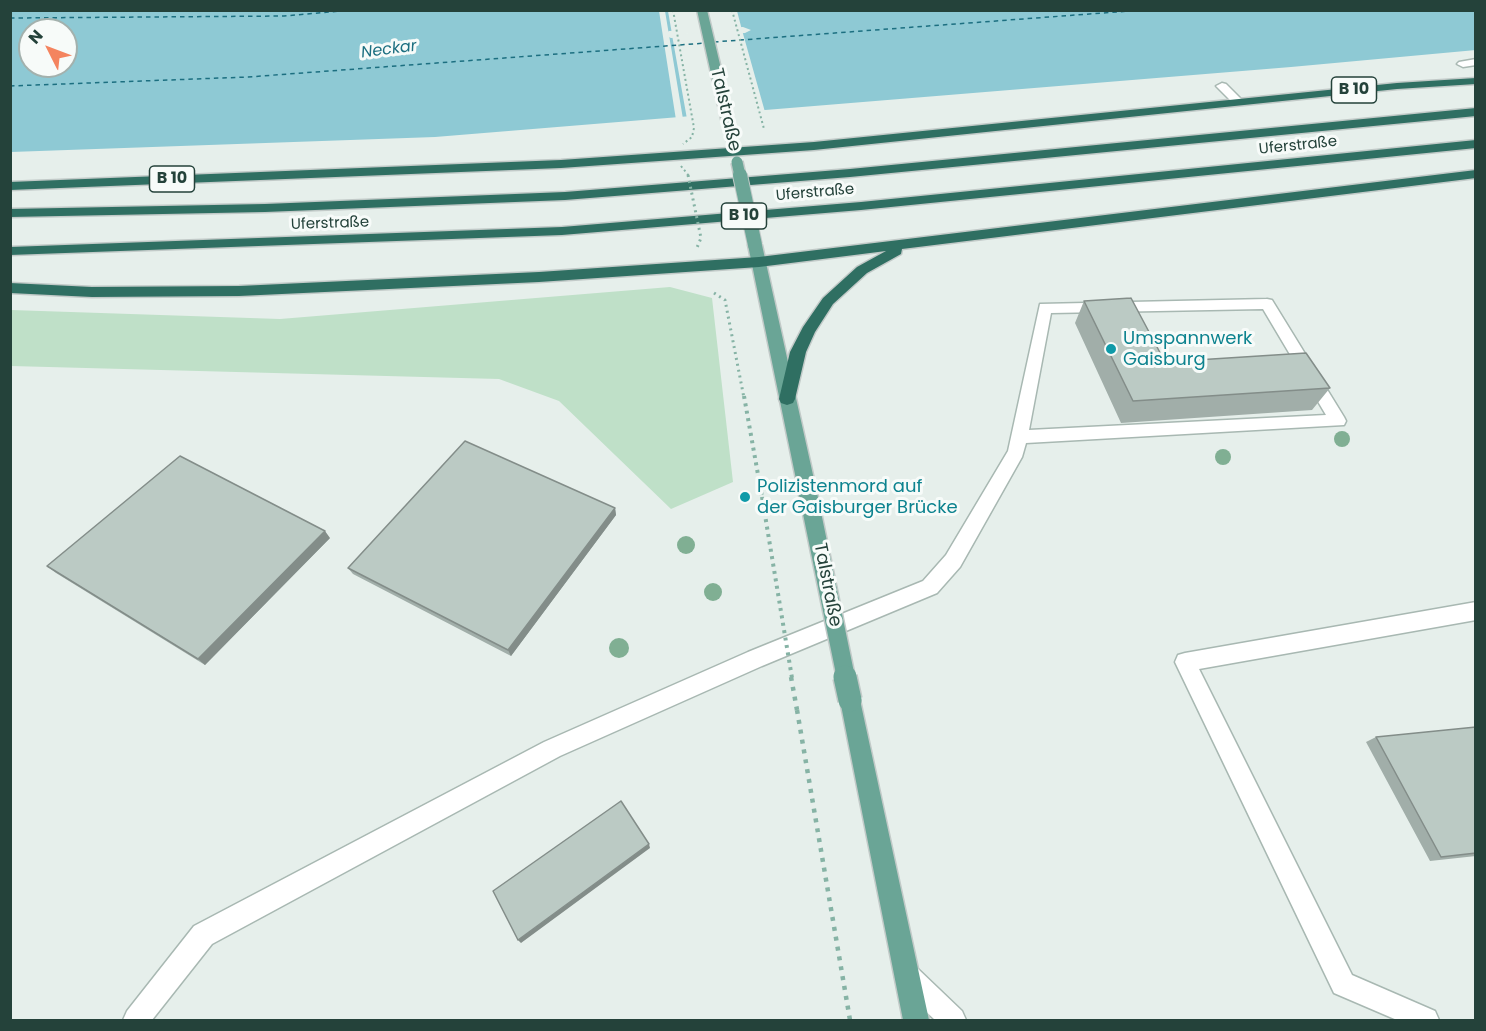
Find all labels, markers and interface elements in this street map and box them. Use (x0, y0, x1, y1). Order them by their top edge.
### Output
north arrow (18, 18, 78, 78)
text: N (23, 25, 48, 49)
water label: Neckar (360, 37, 418, 63)
street label: Talstraße (705, 66, 745, 154)
road number: B 10 (1332, 77, 1376, 103)
street label: Uferstraße (1258, 133, 1338, 159)
road number: B 10 (150, 166, 195, 192)
street label: Uferstraße (775, 181, 855, 205)
road number: B 10 (722, 203, 766, 229)
street label: Uferstraße (290, 214, 370, 234)
place label: Umspannwerk Gaisburg (1123, 328, 1252, 370)
marker: Umspannwerk Gaisburg (1104, 342, 1118, 356)
place label: Polizistenmord auf der Gaisburger Brücke (757, 476, 958, 518)
marker: Polizistenmord auf der Gaisburger Brücke (738, 490, 752, 504)
street label: Talstraße (808, 541, 846, 629)

